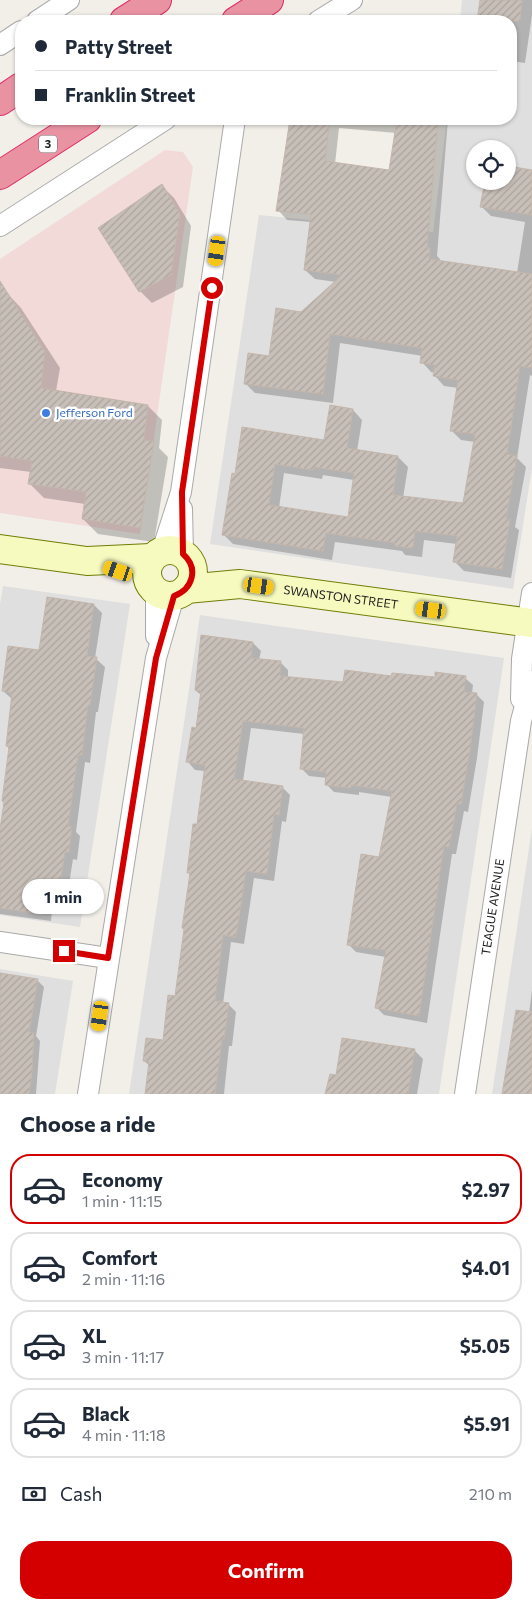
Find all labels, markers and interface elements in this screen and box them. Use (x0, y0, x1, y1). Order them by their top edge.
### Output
text: Patty Street (65, 35, 172, 58)
text: Franklin Street (65, 83, 195, 106)
road number: 3 (39, 136, 57, 152)
map controls (466, 140, 516, 190)
button: locate (466, 140, 516, 190)
car (207, 235, 226, 267)
route start (201, 277, 223, 299)
place label: Jefferson Ford (56, 405, 133, 420)
marker: Jefferson Ford (40, 407, 52, 419)
car (101, 559, 134, 583)
car (243, 576, 274, 596)
street label: SWANSTON STREET (283, 582, 399, 611)
car (415, 600, 446, 620)
street label: TEAGUE AVENUE (478, 858, 506, 956)
callout: 1 min (23, 878, 105, 914)
text: 1 min (44, 887, 82, 906)
route end (53, 940, 75, 962)
car (90, 1000, 109, 1032)
text: Choose a ride (20, 1110, 155, 1137)
icon: car (22, 1167, 67, 1212)
text: Economy (82, 1168, 163, 1191)
text: $2.97 (462, 1178, 510, 1201)
text: 1 min · 11:15 (82, 1191, 163, 1210)
icon: car (22, 1245, 67, 1290)
text: Comfort (82, 1246, 158, 1269)
text: $4.01 (462, 1256, 510, 1279)
text: 2 min · 11:16 (82, 1269, 165, 1288)
icon: car (22, 1323, 67, 1368)
text: XL (82, 1324, 107, 1347)
text: $5.05 (460, 1334, 510, 1357)
text: 3 min · 11:17 (82, 1347, 164, 1366)
icon: car (22, 1401, 67, 1446)
text: Black (82, 1402, 130, 1425)
text: $5.91 (463, 1412, 510, 1435)
text: 4 min · 11:18 (82, 1425, 166, 1444)
icon: cash (20, 1480, 48, 1508)
text: Cash (60, 1482, 102, 1505)
text: 210 m (469, 1484, 512, 1503)
button: Confirm (20, 1541, 512, 1599)

